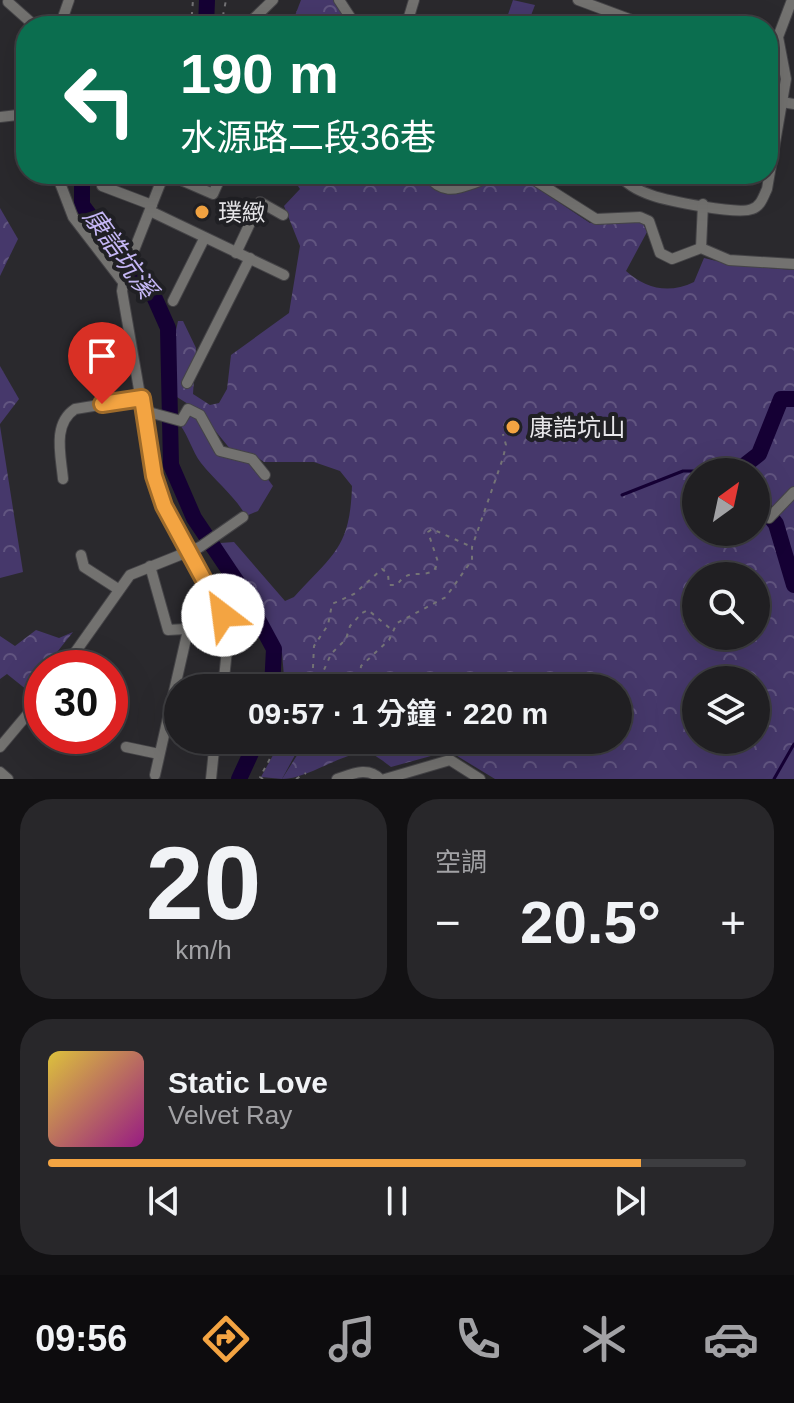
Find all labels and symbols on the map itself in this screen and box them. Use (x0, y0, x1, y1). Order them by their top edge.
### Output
place label: 璞緻 (218, 199, 266, 226)
water label: 康誥坑溪 (77, 202, 165, 307)
marker: 璞緻 (193, 203, 211, 221)
pin (68, 322, 136, 404)
place label: 康誥坑山 (529, 414, 625, 441)
marker: 康誥坑山 (504, 418, 522, 436)
north arrow (682, 458, 770, 546)
position arrow (181, 573, 265, 657)
speed limit sign: 30 (24, 650, 128, 754)

